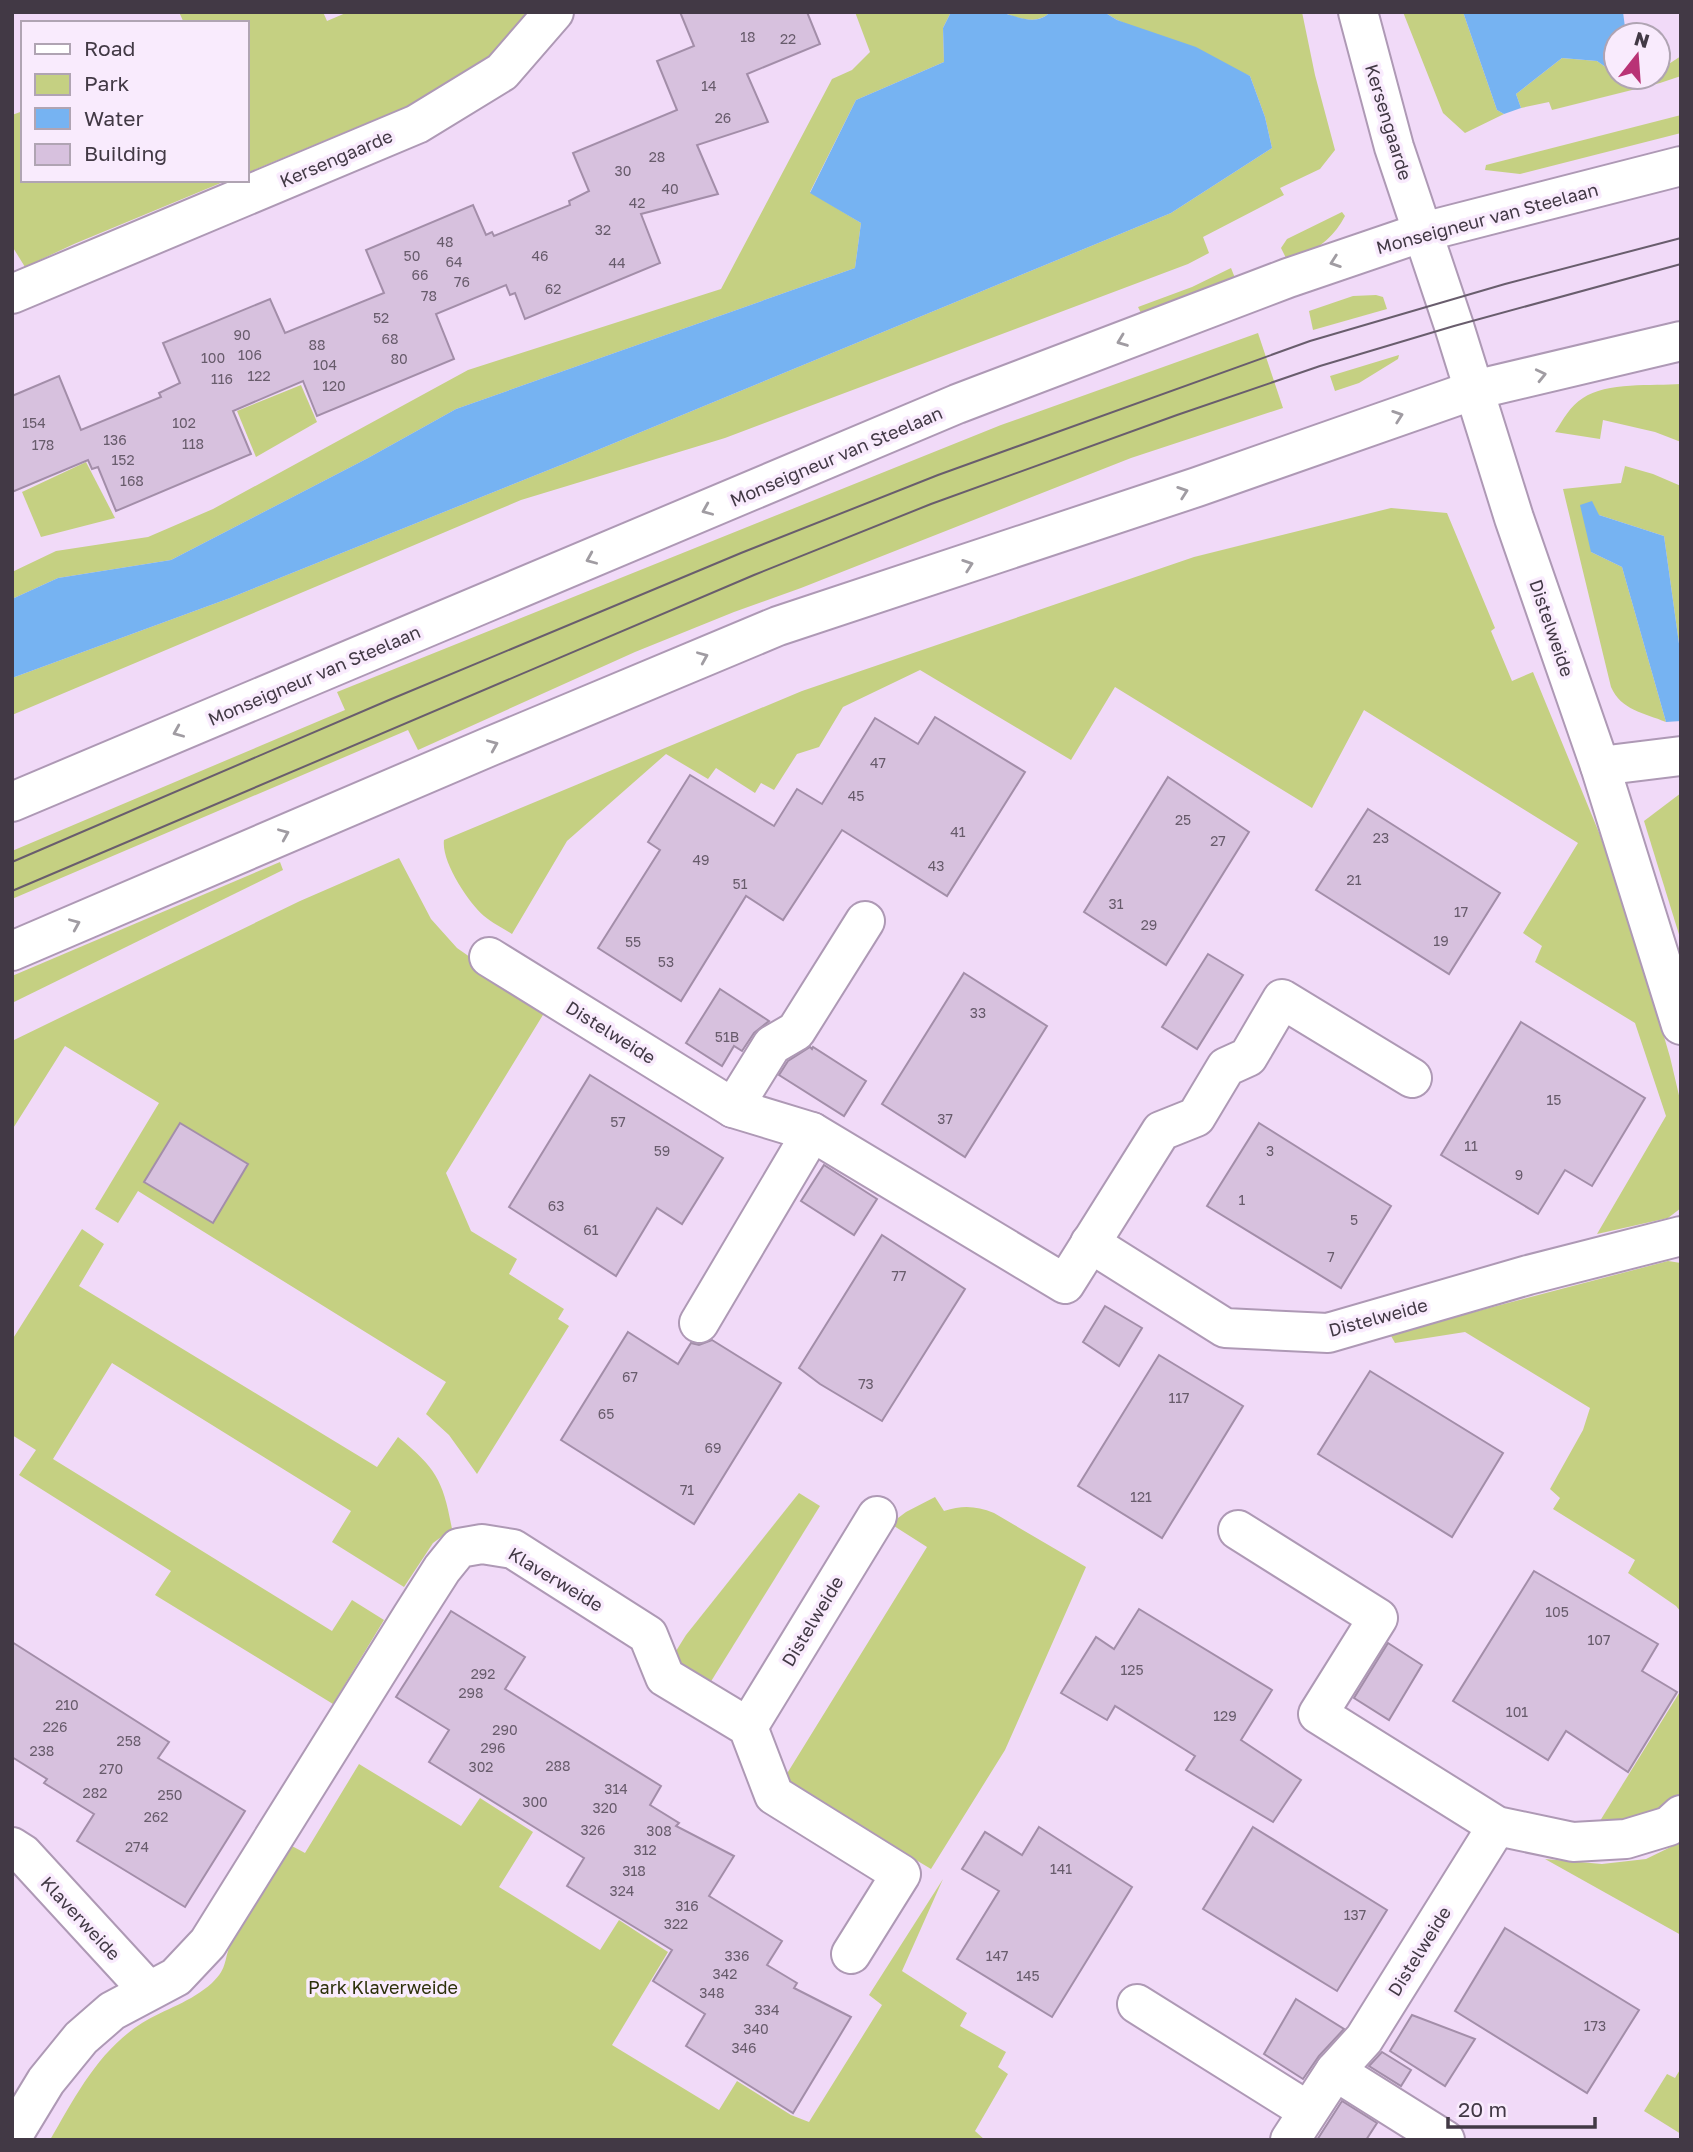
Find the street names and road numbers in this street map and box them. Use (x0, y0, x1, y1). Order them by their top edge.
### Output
street label: Kersengaarde (1361, 61, 1417, 183)
street label: Kersengaarde (276, 124, 396, 192)
street label: Monseigneur van Steelaan (1374, 178, 1600, 258)
street label: Monseigneur van Steelaan (726, 401, 946, 511)
street label: Distelweide (1525, 577, 1579, 679)
street label: Monseigneur van Steelaan (204, 620, 424, 730)
street label: Distelweide (562, 996, 660, 1068)
street label: Distelweide (1326, 1293, 1430, 1341)
street label: Klaverweide (505, 1542, 607, 1616)
street label: Distelweide (776, 1572, 848, 1670)
street label: Klaverweide (37, 1872, 125, 1964)
street label: Distelweide (1383, 1902, 1455, 2000)

